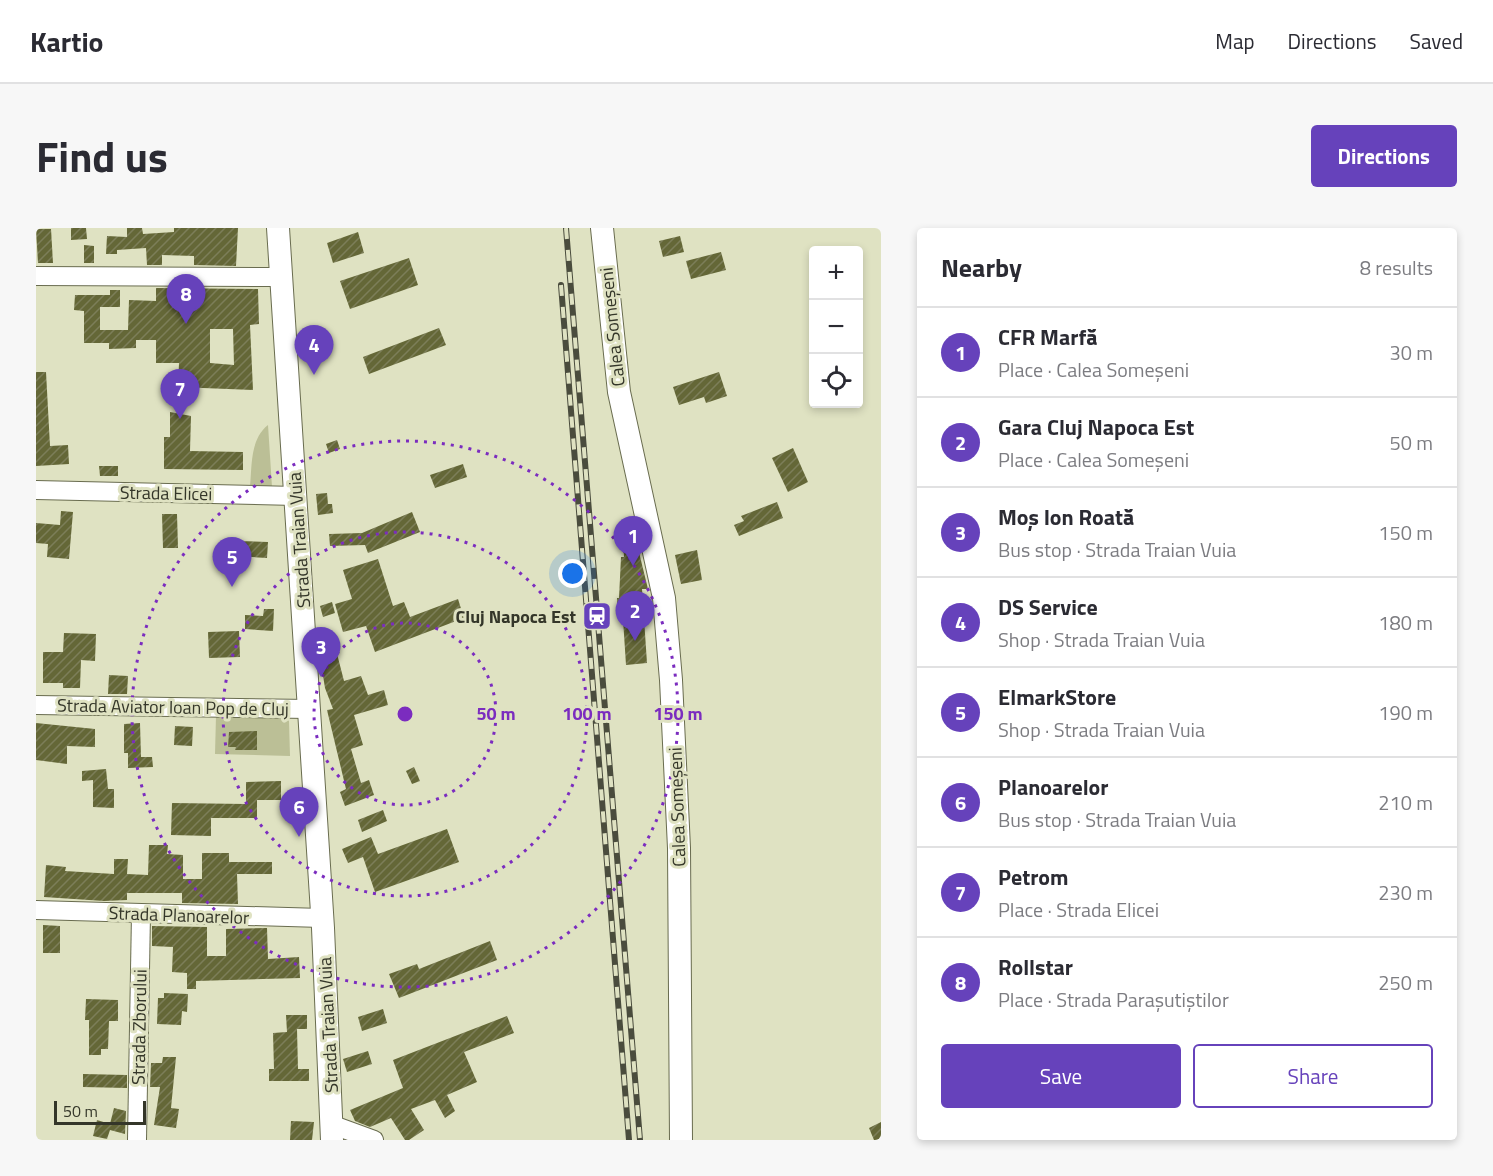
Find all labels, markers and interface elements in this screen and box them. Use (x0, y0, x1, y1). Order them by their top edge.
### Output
text: Kartio (30, 20, 104, 63)
text: Map (1215, 25, 1255, 57)
text: Directions (1288, 25, 1377, 57)
text: Saved (1410, 25, 1463, 57)
text: Find us (36, 124, 168, 188)
button: Directions (1311, 125, 1457, 187)
map controls (809, 246, 863, 408)
button: + (809, 246, 863, 300)
text: Nearby (941, 248, 1022, 287)
text: 8 results (1360, 252, 1433, 283)
street label: Calea Someșeni (592, 266, 632, 388)
pin: 8 (166, 274, 206, 324)
button: − (809, 300, 863, 354)
text: CFR Marfă (998, 320, 1098, 354)
pin: 4 (294, 326, 334, 375)
text: 1 (955, 337, 966, 368)
text: 30 m (1389, 337, 1433, 368)
button: locate (809, 354, 863, 408)
text: Place · Calea Someșeni (998, 354, 1189, 385)
pin: 7 (160, 370, 200, 419)
text: Gara Cluj Napoca Est (998, 410, 1194, 444)
text: 2 (955, 427, 966, 458)
text: 50 m (1389, 427, 1433, 458)
text: Place · Calea Someșeni (998, 444, 1189, 475)
street label: Strada Traian Vuia (281, 471, 317, 609)
street label: Strada Elicei (120, 479, 212, 507)
text: Moș Ion Roată (998, 500, 1134, 534)
pin: 1 (614, 516, 652, 566)
text: 3 (955, 517, 966, 548)
text: 150 m (1378, 517, 1433, 548)
text: Bus stop · Strada Traian Vuia (998, 534, 1236, 565)
pin: 5 (212, 538, 252, 587)
your location (558, 559, 587, 588)
text: DS Service (998, 590, 1098, 624)
pin: 2 (616, 592, 654, 641)
station icon: Cluj Napoca Est (581, 600, 613, 632)
place label: Cluj Napoca Est (456, 603, 576, 630)
text: 4 (955, 607, 966, 638)
text: 180 m (1378, 607, 1433, 638)
text: Shop · Strada Traian Vuia (998, 624, 1205, 655)
pin: 3 (302, 628, 340, 677)
text: ElmarkStore (998, 680, 1116, 714)
street label: Strada Aviator Ioan Pop de Cluj (57, 691, 289, 723)
text: 5 (955, 697, 966, 728)
text: 190 m (1378, 697, 1433, 728)
text: 50 m (476, 700, 516, 727)
text: 100 m (562, 700, 612, 727)
text: 150 m (653, 700, 703, 727)
centre of rings (395, 704, 415, 724)
text: Shop · Strada Traian Vuia (998, 714, 1205, 745)
street label: Calea Someșeni (661, 747, 693, 867)
text: Planoarelor (998, 770, 1108, 804)
text: 6 (955, 787, 966, 818)
text: 210 m (1378, 787, 1433, 818)
pin: 6 (280, 788, 318, 837)
text: Bus stop · Strada Traian Vuia (998, 804, 1236, 835)
text: Petrom (998, 860, 1069, 894)
text: 7 (955, 877, 966, 908)
text: 230 m (1378, 877, 1433, 908)
text: Place · Strada Elicei (998, 894, 1159, 925)
street label: Strada Planoarelor (108, 899, 250, 931)
text: Rollstar (998, 950, 1073, 984)
street label: Strada Traian Vuia (311, 956, 345, 1094)
text: 8 (955, 967, 966, 998)
text: 250 m (1378, 967, 1433, 998)
street label: Strada Zborului (124, 969, 154, 1085)
text: Place · Strada Parașutiștilor (998, 984, 1229, 1015)
button: Save (941, 1044, 1181, 1108)
button: Share (1193, 1044, 1433, 1108)
scale bar (54, 1098, 146, 1126)
text: 50 m (63, 1099, 98, 1123)

